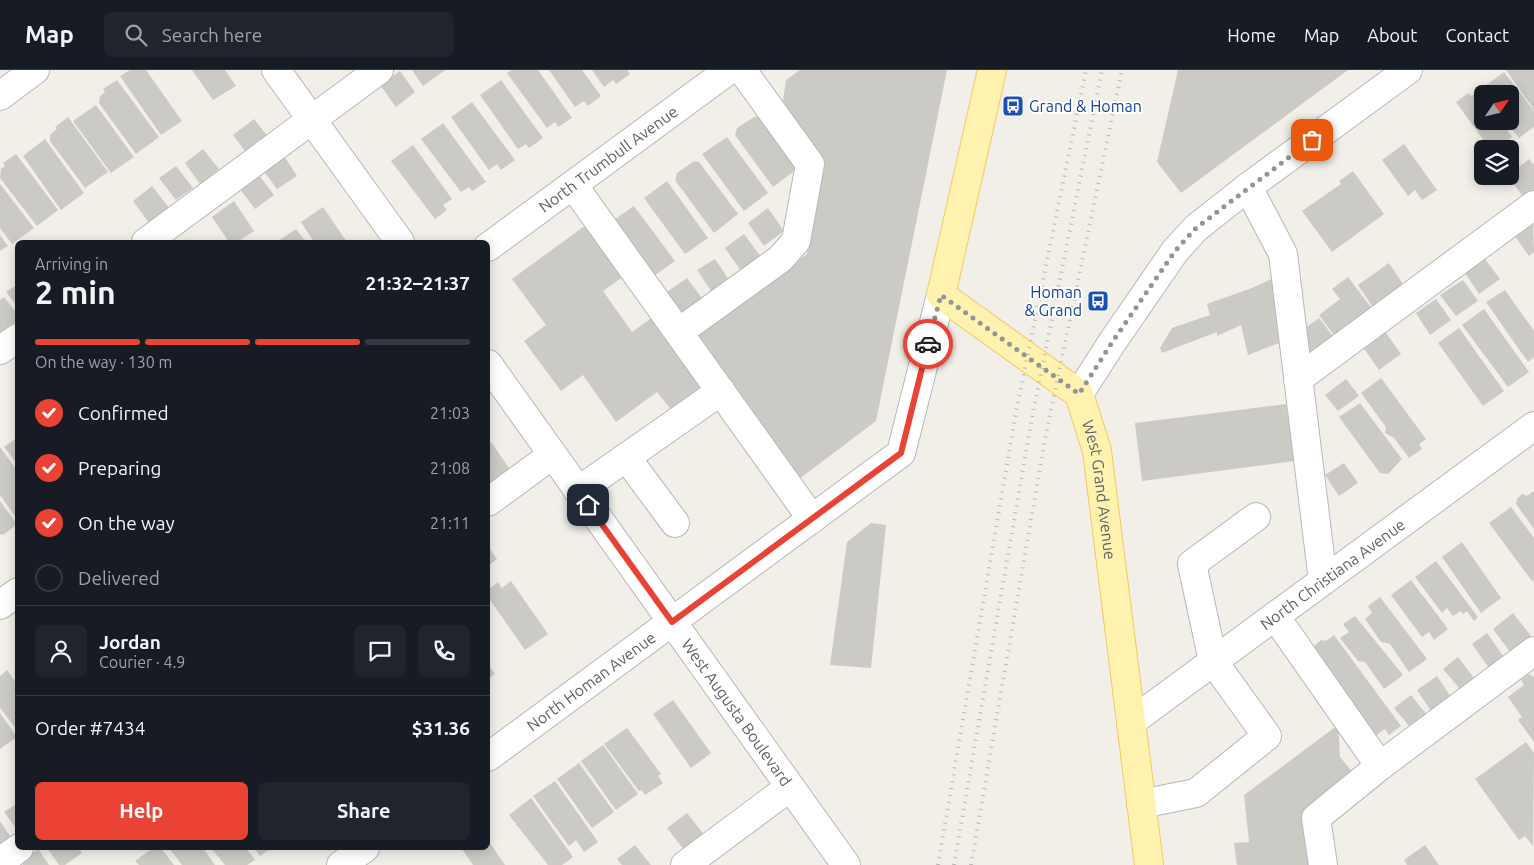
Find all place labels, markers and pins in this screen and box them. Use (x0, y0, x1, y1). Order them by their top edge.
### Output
bus stop icon: Grand & Homan (1001, 94, 1025, 118)
place label: Grand & Homan (1029, 97, 1142, 115)
pin (1291, 119, 1333, 161)
place label: Homan & Grand (1024, 283, 1082, 319)
bus stop icon: Homan & Grand (1086, 289, 1110, 313)
pin (567, 484, 609, 526)

